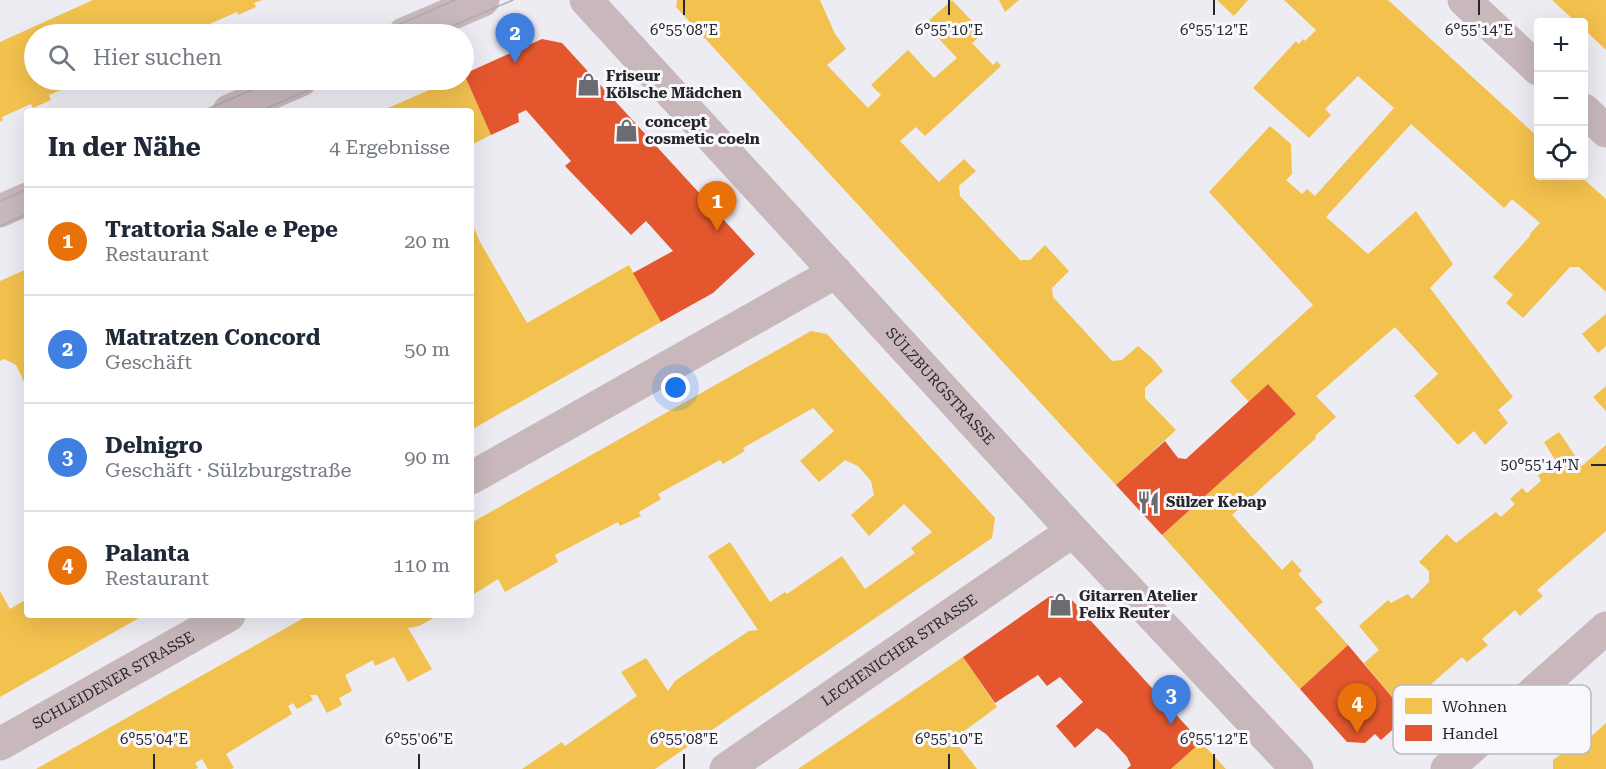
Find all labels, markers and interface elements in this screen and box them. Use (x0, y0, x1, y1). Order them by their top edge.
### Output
pin: 2 (496, 14, 534, 63)
map controls (1534, 18, 1588, 180)
button: + (1534, 18, 1588, 72)
text: 6°55'08"E (650, 21, 718, 39)
text: 6°55'10"E (915, 21, 983, 39)
text: 6°55'12"E (1180, 21, 1248, 39)
text: 6°55'14"E (1445, 21, 1513, 39)
search box (24, 24, 474, 90)
icon: search (45, 41, 78, 74)
text: Hier suchen (93, 45, 222, 70)
place label: Friseur Kölsche Mädchen (606, 67, 742, 102)
shop icon: Friseur Kölsche Mädchen (575, 72, 601, 98)
button: − (1534, 72, 1588, 126)
place label: concept cosmetic coeln (645, 113, 760, 148)
shop icon: concept cosmetic coeln (614, 118, 640, 144)
button: locate (1534, 126, 1588, 180)
text: In der Nähe (48, 132, 201, 162)
text: 4 Ergebnisse (329, 135, 450, 159)
pin: 1 (698, 182, 736, 231)
text: Trattoria Sale e Pepe (105, 217, 338, 242)
text: 1 (62, 229, 73, 253)
text: 20 m (404, 229, 450, 253)
text: Restaurant (105, 242, 209, 266)
street label: SÜLZBURGSTRASSE (882, 324, 998, 448)
text: Matratzen Concord (105, 325, 320, 350)
text: 2 (62, 337, 73, 361)
text: 50 m (404, 337, 450, 361)
text: Geschäft (105, 350, 192, 374)
your location (661, 373, 690, 402)
text: Delnigro (105, 433, 203, 458)
text: 3 (62, 445, 73, 469)
text: 90 m (404, 445, 450, 469)
text: 50°55'14"N (1500, 456, 1580, 474)
text: Geschäft · Sülzburgstraße (105, 458, 352, 482)
restaurant icon: Sülzer Kebap (1135, 489, 1161, 515)
place label: Sülzer Kebap (1166, 493, 1267, 511)
text: Palanta (105, 541, 189, 566)
text: 4 (62, 553, 73, 577)
text: 110 m (393, 553, 450, 577)
text: Restaurant (105, 566, 209, 590)
place label: Gitarren Atelier Felix Reuter (1079, 587, 1198, 622)
street label: LECHENICHER STRASSE (818, 590, 981, 710)
shop icon: Gitarren Atelier Felix Reuter (1048, 592, 1074, 618)
street label: SCHLEIDENER STRASSE (29, 627, 197, 733)
pin: 3 (1152, 676, 1190, 725)
pin: 4 (1338, 684, 1376, 733)
legend (1393, 685, 1591, 754)
text: Wohnen (1442, 697, 1507, 716)
text: Handel (1442, 724, 1498, 743)
text: 6°55'04"E (120, 730, 188, 748)
text: 6°55'06"E (385, 730, 453, 748)
text: 6°55'08"E (650, 730, 718, 748)
text: 6°55'10"E (915, 730, 983, 748)
text: 6°55'12"E (1180, 730, 1248, 748)

